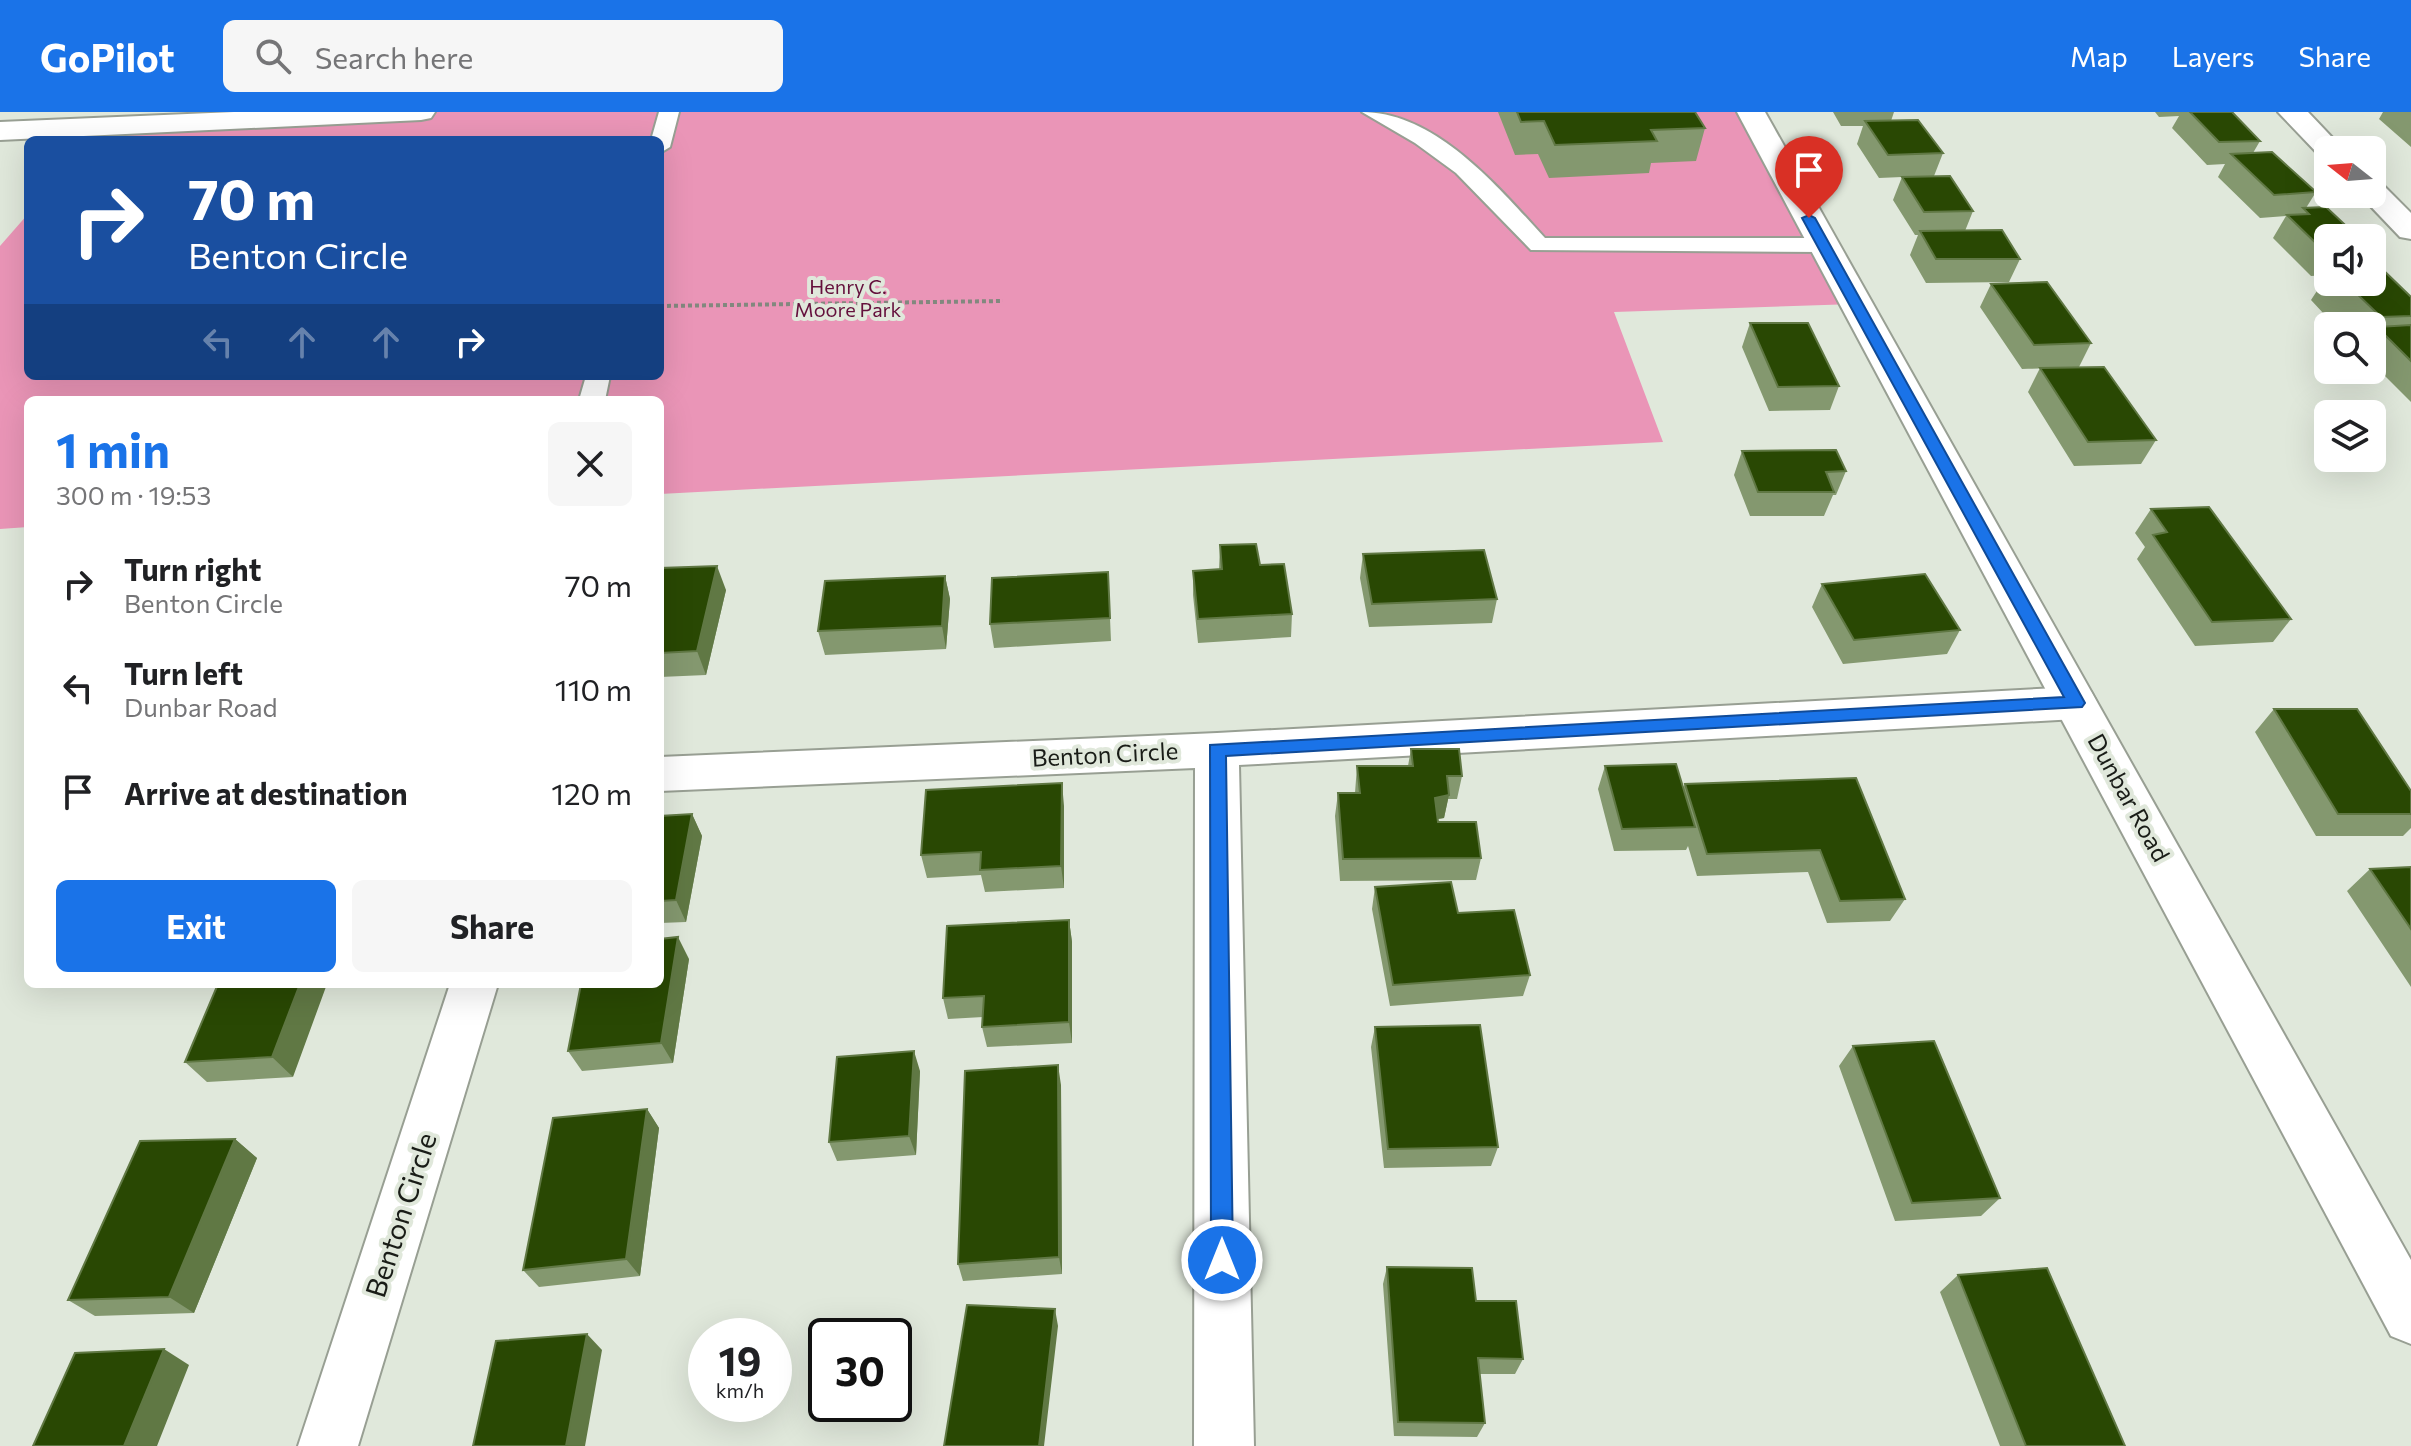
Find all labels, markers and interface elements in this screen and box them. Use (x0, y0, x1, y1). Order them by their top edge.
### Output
search box (223, 20, 783, 92)
text: GoPilot (40, 33, 175, 80)
icon: search (251, 34, 295, 78)
text: Search here (315, 38, 473, 75)
text: Map (2070, 39, 2128, 73)
text: Layers (2172, 39, 2254, 73)
text: Share (2298, 39, 2371, 73)
pin (1775, 136, 1843, 218)
north arrow (2314, 136, 2386, 208)
map controls (2314, 136, 2386, 472)
icon: arrive (1787, 148, 1831, 192)
text: 70 m (188, 163, 315, 232)
icon: right (56, 168, 160, 272)
button: sound (2314, 224, 2386, 296)
text: Benton Circle (188, 232, 408, 276)
park label: Henry C. Moore Park (795, 274, 902, 321)
button: search (2314, 312, 2386, 384)
icon: left (196, 320, 240, 364)
icon: ahead (280, 320, 324, 364)
icon: ahead (364, 320, 408, 364)
icon: right (448, 320, 492, 364)
button: layers (2314, 400, 2386, 472)
text: 1 min (56, 419, 170, 478)
button: close (548, 422, 632, 506)
text: 300 m · 19:53 (56, 479, 211, 510)
text: Turn right (124, 550, 261, 587)
icon: right (56, 562, 100, 606)
text: 70 m (565, 566, 632, 603)
text: Benton Circle (124, 587, 283, 618)
text: Turn left (124, 654, 243, 691)
icon: left (56, 666, 100, 710)
text: 110 m (555, 670, 632, 707)
text: Dunbar Road (124, 691, 278, 722)
street label: Dunbar Road (2082, 728, 2176, 866)
street label: Benton Circle (1031, 735, 1179, 772)
icon: arrive (56, 770, 100, 814)
text: Arrive at destination (124, 774, 408, 811)
text: 120 m (551, 774, 632, 811)
button: Exit (56, 880, 336, 972)
button: Share (352, 880, 632, 972)
street label: Benton Circle (357, 1128, 443, 1301)
position arrow (1180, 1218, 1264, 1302)
speed limit sign: 30 (808, 1318, 912, 1422)
text: 19 (719, 1335, 761, 1384)
text: km/h (716, 1378, 764, 1402)

